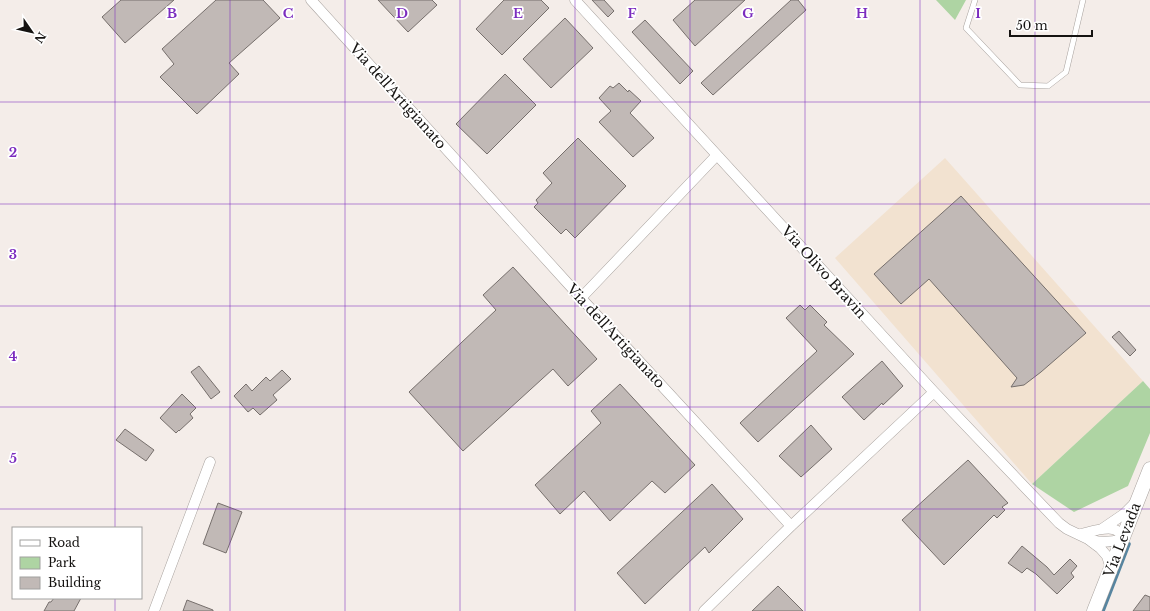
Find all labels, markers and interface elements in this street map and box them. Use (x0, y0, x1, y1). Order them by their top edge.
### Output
text: B (167, 5, 177, 22)
text: C (283, 5, 294, 22)
text: D (396, 5, 408, 22)
text: E (513, 5, 523, 22)
text: F (628, 5, 637, 22)
text: G (742, 5, 754, 22)
text: H (856, 5, 868, 22)
text: I (975, 5, 981, 22)
north arrow (12, 12, 52, 52)
scale bar (1010, 12, 1092, 38)
text: 50 m (1016, 18, 1048, 33)
text: N (31, 29, 49, 46)
street label: Via dell'Artigianato (345, 39, 450, 153)
text: 2 (9, 144, 17, 161)
street label: Via Olivo Bravin (777, 221, 871, 322)
text: 3 (9, 246, 17, 263)
street label: Via dell'Artigianato (562, 279, 669, 392)
text: 4 (9, 348, 18, 365)
text: 5 (9, 450, 17, 467)
street label: Via Levada (1099, 500, 1145, 581)
legend (12, 527, 142, 599)
text: Road (48, 535, 80, 550)
text: Park (48, 555, 76, 570)
text: Building (48, 575, 102, 590)

